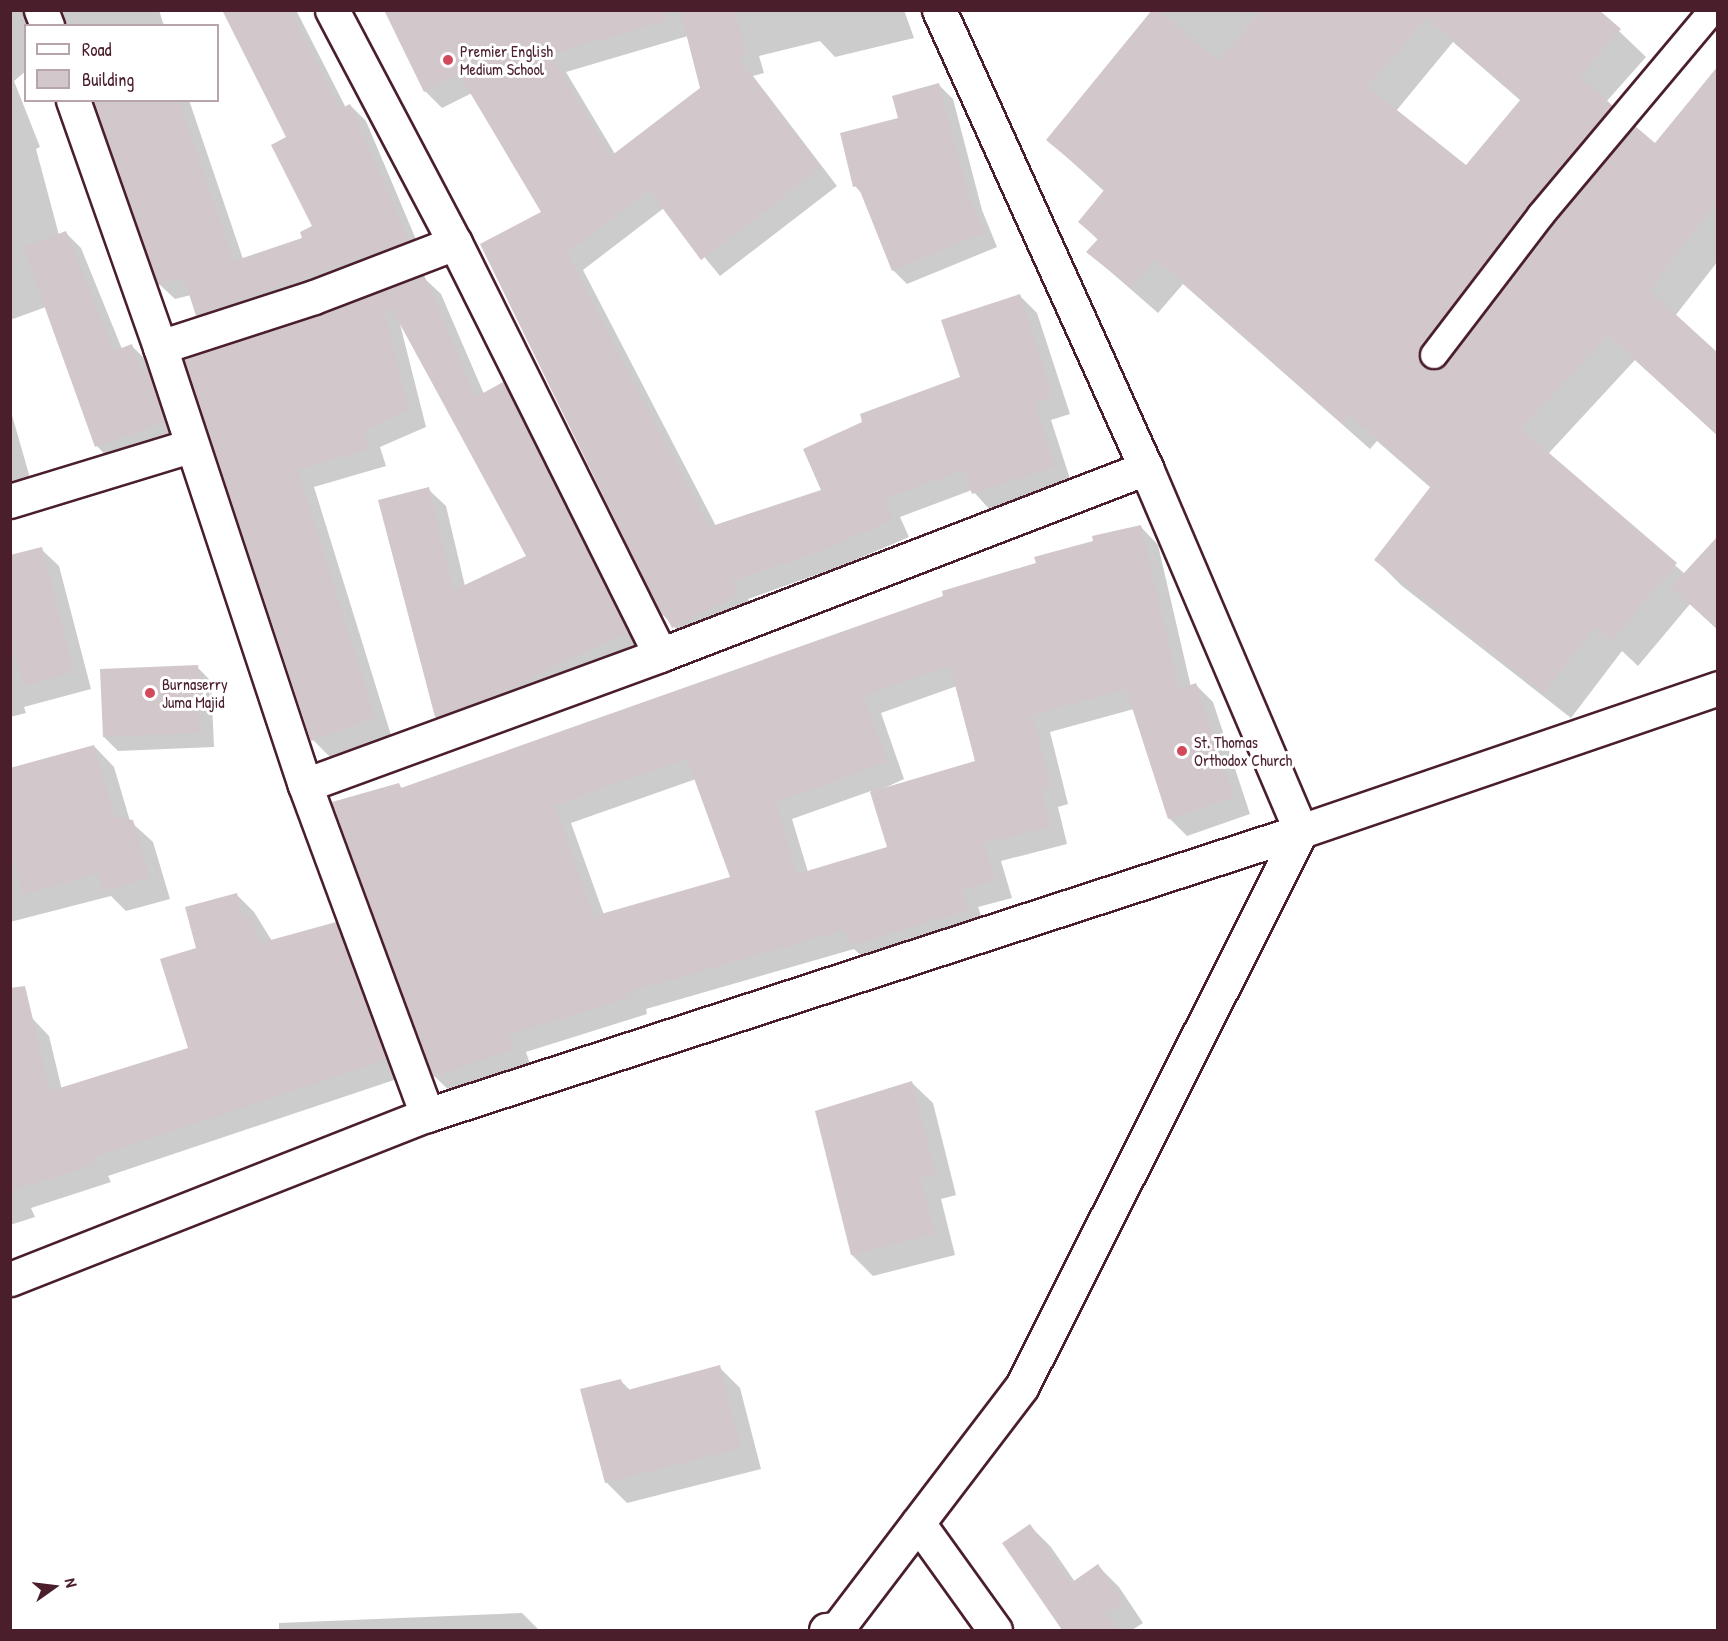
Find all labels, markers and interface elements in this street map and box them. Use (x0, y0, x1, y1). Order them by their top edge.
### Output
legend (24, 24, 219, 102)
text: Road (82, 37, 112, 62)
place label: Premier English Medium School (460, 41, 553, 79)
marker: Premier English Medium School (441, 53, 455, 67)
text: Building (82, 67, 134, 92)
place label: Burnaserry Juma Majid (162, 674, 228, 712)
marker: Burnaserry Juma Majid (143, 686, 157, 700)
place label: St. Thomas Orthodox Church (1194, 732, 1292, 770)
marker: St. Thomas Orthodox Church (1175, 744, 1189, 758)
north arrow (24, 1557, 84, 1617)
text: N (60, 1576, 83, 1589)

